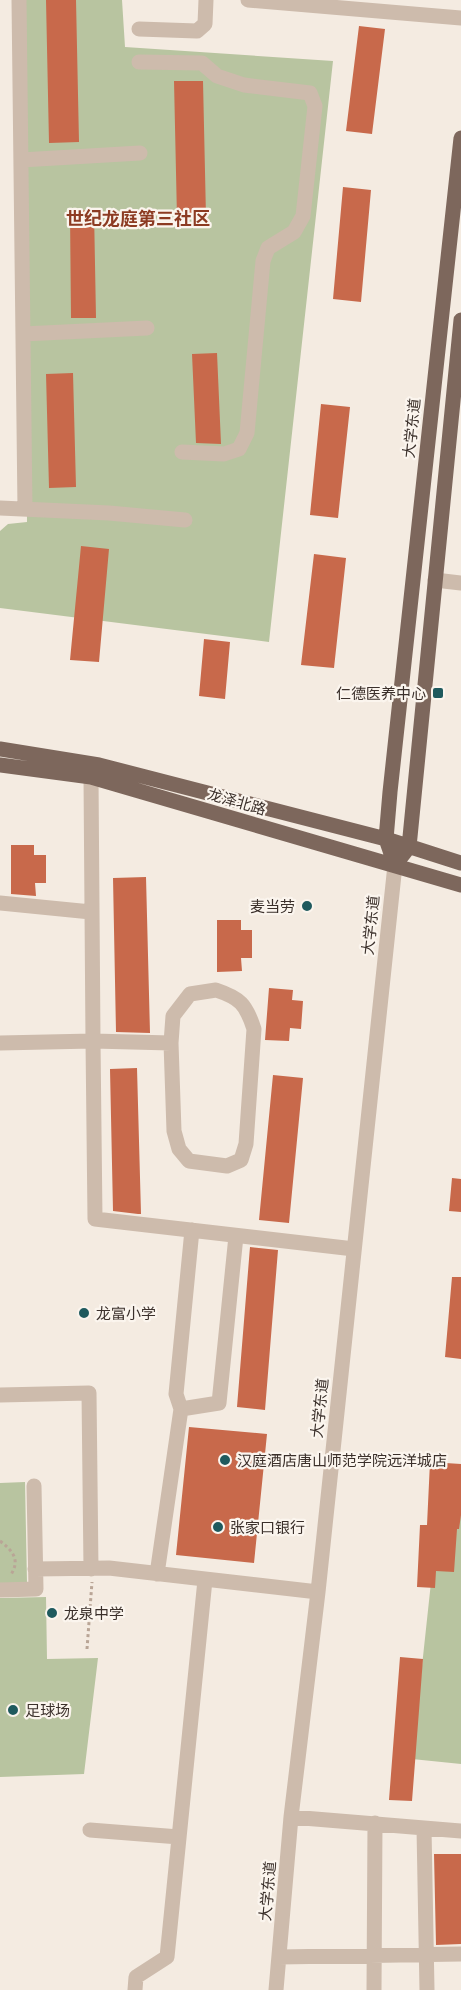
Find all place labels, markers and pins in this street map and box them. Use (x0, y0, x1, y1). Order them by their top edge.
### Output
place label: 仁德医养中心 (336, 684, 426, 702)
marker: 仁德医养中心 (431, 686, 445, 700)
place label: 麦当劳 (250, 897, 295, 915)
marker: 麦当劳 (300, 899, 314, 913)
place label: 龙富小学 (96, 1304, 156, 1322)
marker: 龙富小学 (77, 1306, 91, 1320)
place label: 汉庭酒店唐山师范学院远洋城店 (237, 1451, 447, 1469)
marker: 汉庭酒店唐山师范学院远洋城店 (218, 1453, 232, 1467)
place label: 张家口银行 (230, 1518, 305, 1536)
marker: 张家口银行 (211, 1520, 225, 1534)
place label: 龙泉中学 (64, 1604, 124, 1622)
marker: 龙泉中学 (45, 1606, 59, 1620)
place label: 足球场 (25, 1701, 70, 1719)
marker: 足球场 (6, 1703, 20, 1717)

